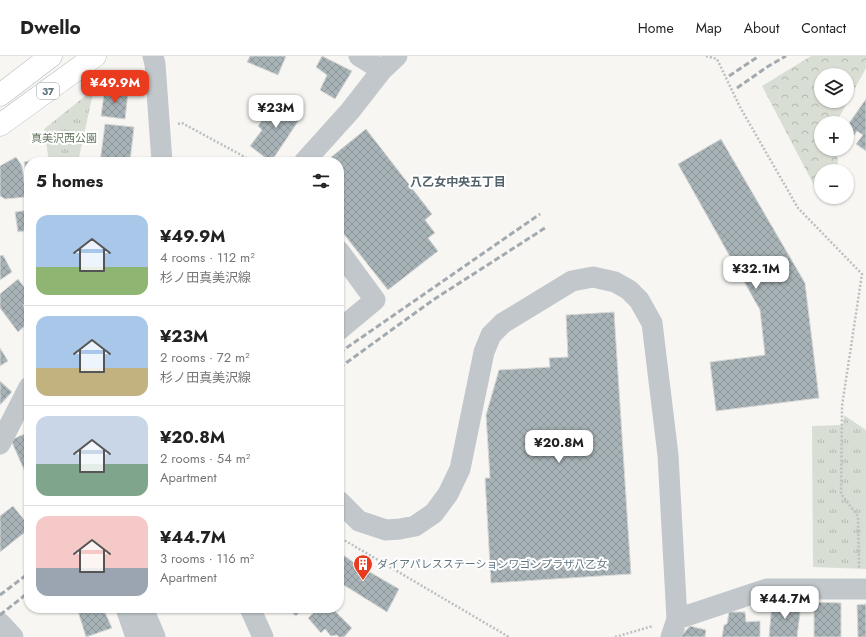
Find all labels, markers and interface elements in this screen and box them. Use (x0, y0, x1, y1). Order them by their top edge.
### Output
text: Dwello (20, 14, 81, 41)
text: Home (638, 18, 674, 38)
text: Map (696, 18, 722, 38)
text: About (744, 18, 779, 38)
text: Contact (801, 18, 846, 38)
map controls (814, 68, 854, 204)
button: layers (814, 68, 854, 108)
pin: ¥49.9M (82, 70, 148, 104)
text: ¥49.9M (90, 73, 140, 92)
road number: 37 (37, 83, 59, 99)
pin: ¥23M (252, 95, 300, 129)
text: ¥23M (258, 98, 294, 117)
button: + (814, 116, 854, 156)
park label: 真美沢西公園 (31, 130, 97, 146)
button: − (814, 164, 854, 204)
text: 5 homes (36, 169, 103, 193)
icon: filters (310, 170, 332, 192)
district label: 八乙女中央五丁目 (410, 173, 506, 191)
text: ¥49.9M (160, 224, 225, 248)
icon: home (68, 231, 116, 279)
text: 4 rooms · 112 m² (160, 248, 255, 267)
pin: ¥32.1M (723, 256, 789, 290)
text: ¥32.1M (732, 259, 780, 278)
text: 杉ノ田真美沢線 (160, 268, 251, 287)
text: ¥23M (160, 324, 208, 348)
icon: home (68, 332, 116, 380)
text: 2 rooms · 72 m² (160, 348, 250, 367)
text: 杉ノ田真美沢線 (160, 368, 251, 387)
text: ¥20.8M (160, 425, 225, 449)
pin: ¥20.8M (526, 430, 592, 464)
icon: home (68, 432, 116, 480)
text: ¥20.8M (534, 433, 584, 452)
text: 2 rooms · 54 m² (160, 449, 250, 468)
text: Apartment (160, 468, 217, 487)
text: ¥44.7M (160, 525, 226, 549)
icon: home (68, 532, 116, 580)
text: 3 rooms · 116 m² (160, 549, 254, 568)
building icon: ダイアパレスステーションワゴンプラザ八乙女 (352, 553, 374, 581)
place label: ダイアパレスステーションワゴンプラザ八乙女 (377, 556, 607, 572)
text: Apartment (160, 568, 217, 587)
pin: ¥44.7M (752, 586, 818, 620)
text: ¥44.7M (760, 589, 810, 608)

